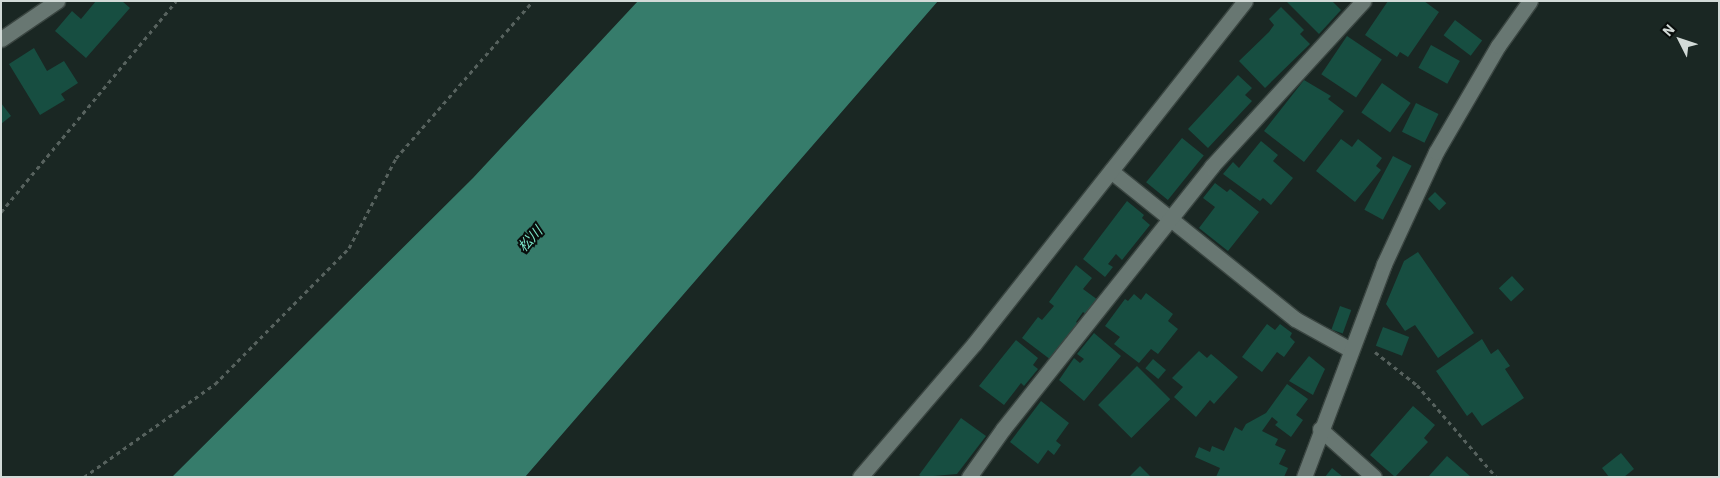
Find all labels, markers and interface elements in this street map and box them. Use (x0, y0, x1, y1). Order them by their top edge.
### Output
north arrow (1655, 15, 1705, 65)
text: N (1659, 20, 1679, 40)
water label: 松川 (514, 223, 546, 255)

